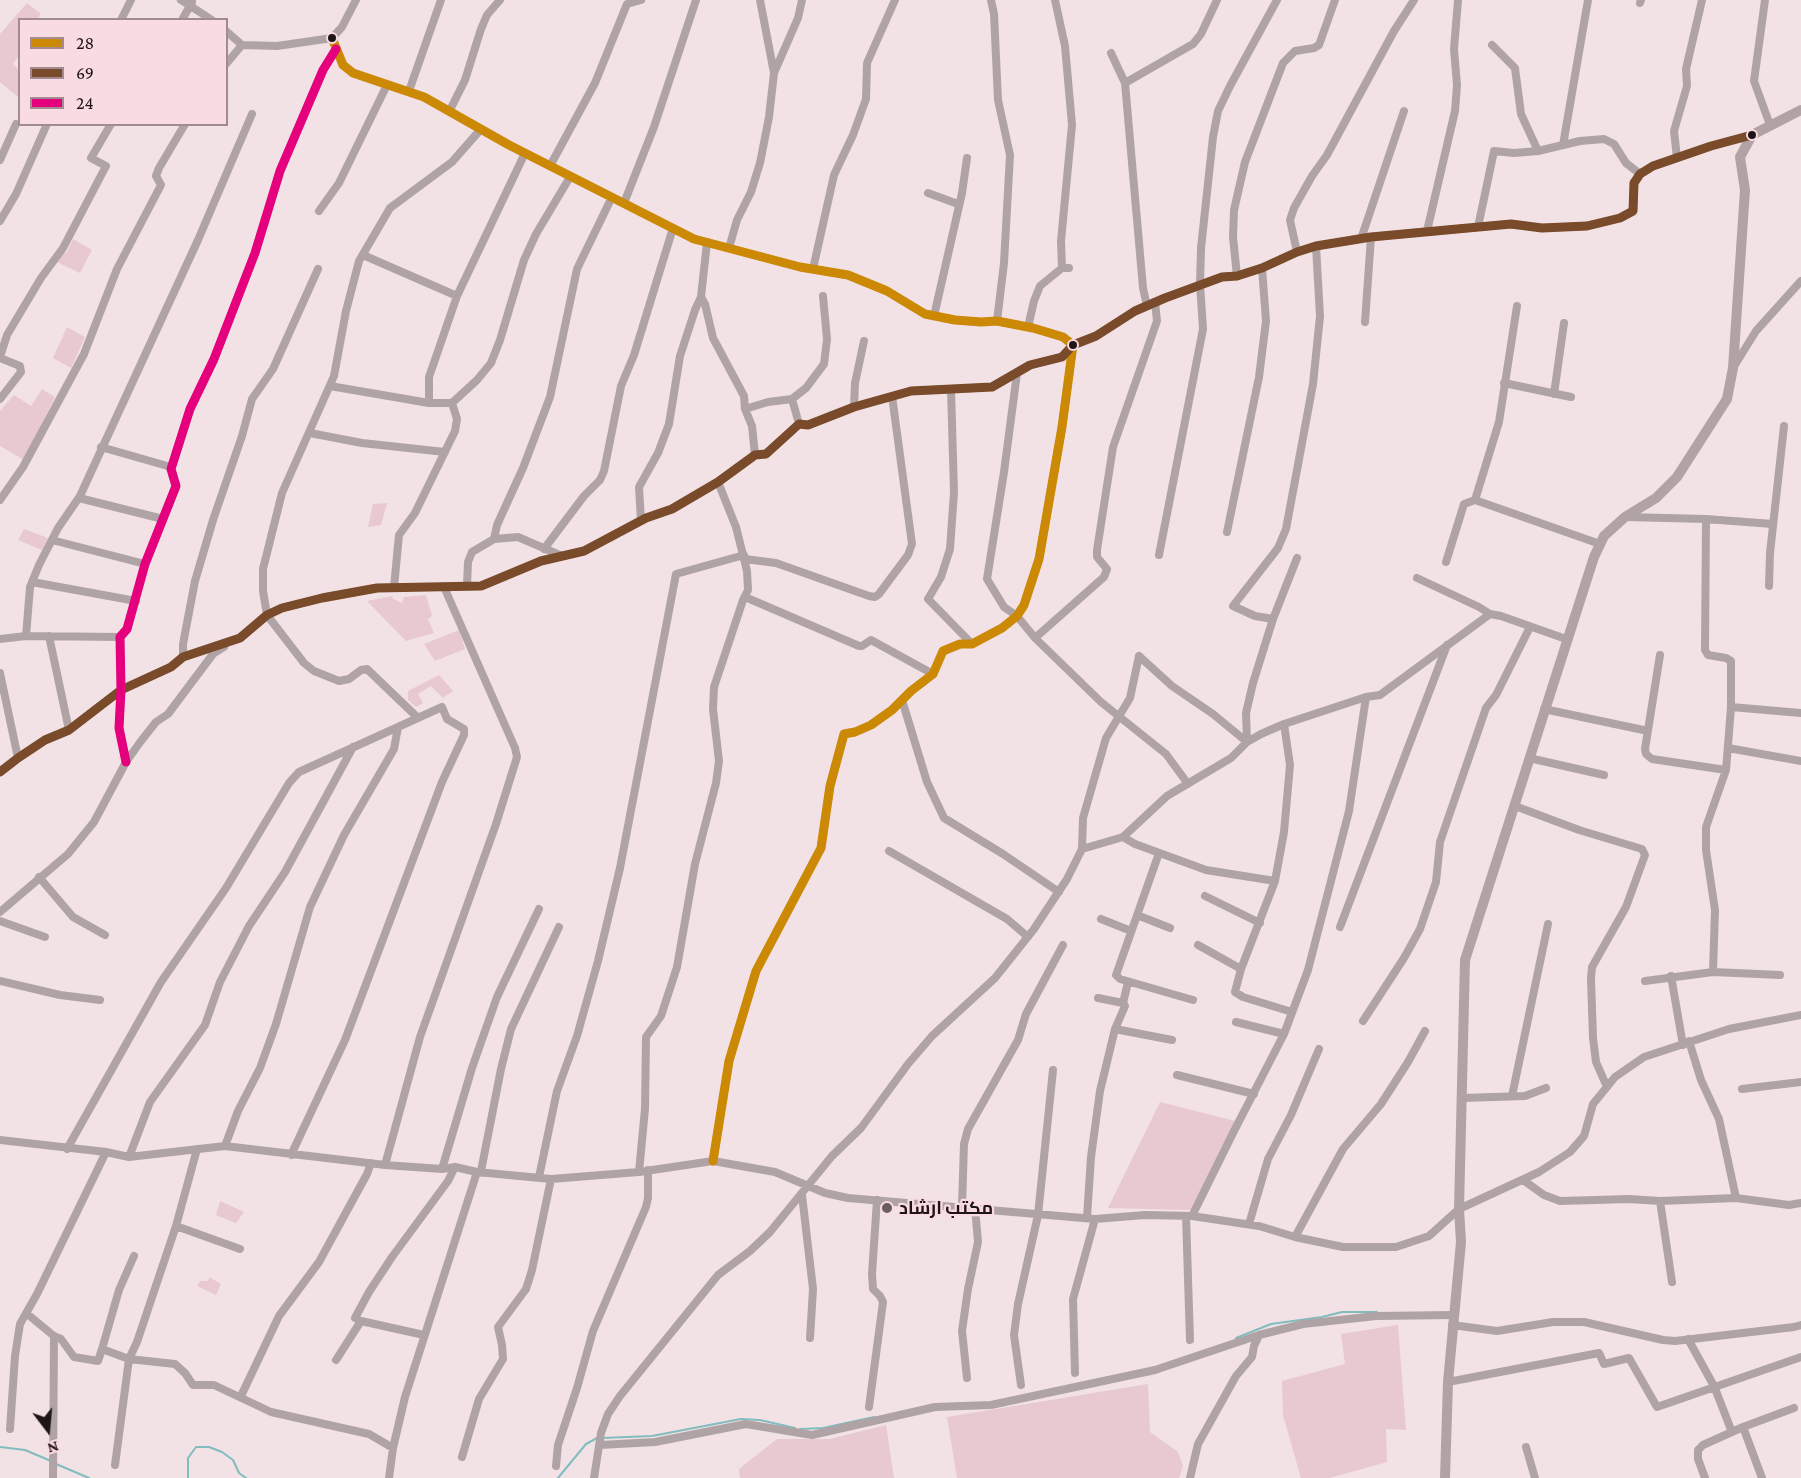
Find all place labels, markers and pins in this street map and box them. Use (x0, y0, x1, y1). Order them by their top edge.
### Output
unlabelled marker (326, 32, 338, 44)
unlabelled marker (1746, 129, 1758, 141)
unlabelled marker (1067, 339, 1079, 351)
place label: مکتب ارشاد (899, 1197, 993, 1219)
marker: مکتب ارشاد (880, 1201, 894, 1215)

